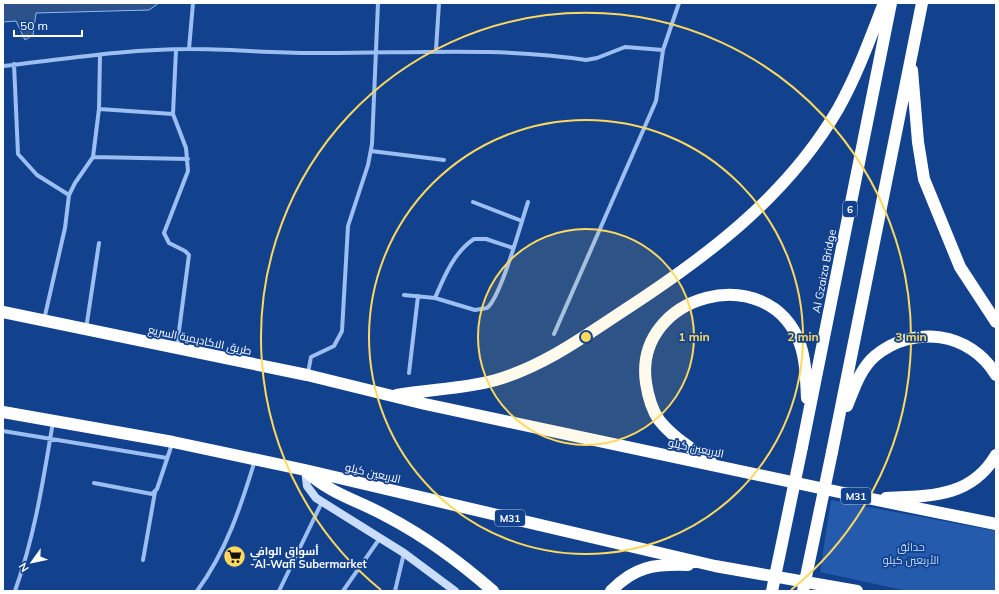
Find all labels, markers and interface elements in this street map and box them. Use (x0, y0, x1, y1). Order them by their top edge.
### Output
scale bar (14, 12, 82, 38)
text: 50 m (20, 18, 48, 33)
road number: 6 (843, 201, 857, 217)
street label: Al Gzaiza Bridge (809, 228, 839, 314)
street label: طريق الاكاديمية السريع (147, 322, 253, 359)
text: 1 min (678, 329, 710, 344)
text: 2 min (787, 329, 819, 344)
text: 3 min (895, 329, 927, 344)
centre of rings (579, 330, 593, 344)
street label: الاربعين كيلو (667, 435, 725, 461)
street label: الاربعين كيلو (344, 460, 402, 486)
road number: M31 (841, 488, 871, 504)
road number: M31 (495, 510, 525, 526)
park label: حدائق الأربعين كيلو (883, 540, 939, 567)
north arrow (12, 542, 52, 582)
supermarket icon: أسواق الوافي -Al-Wafi Subermarket (222, 544, 248, 570)
place label: أسواق الوافي -Al-Wafi Subermarket (250, 544, 367, 571)
text: N (15, 560, 32, 575)

